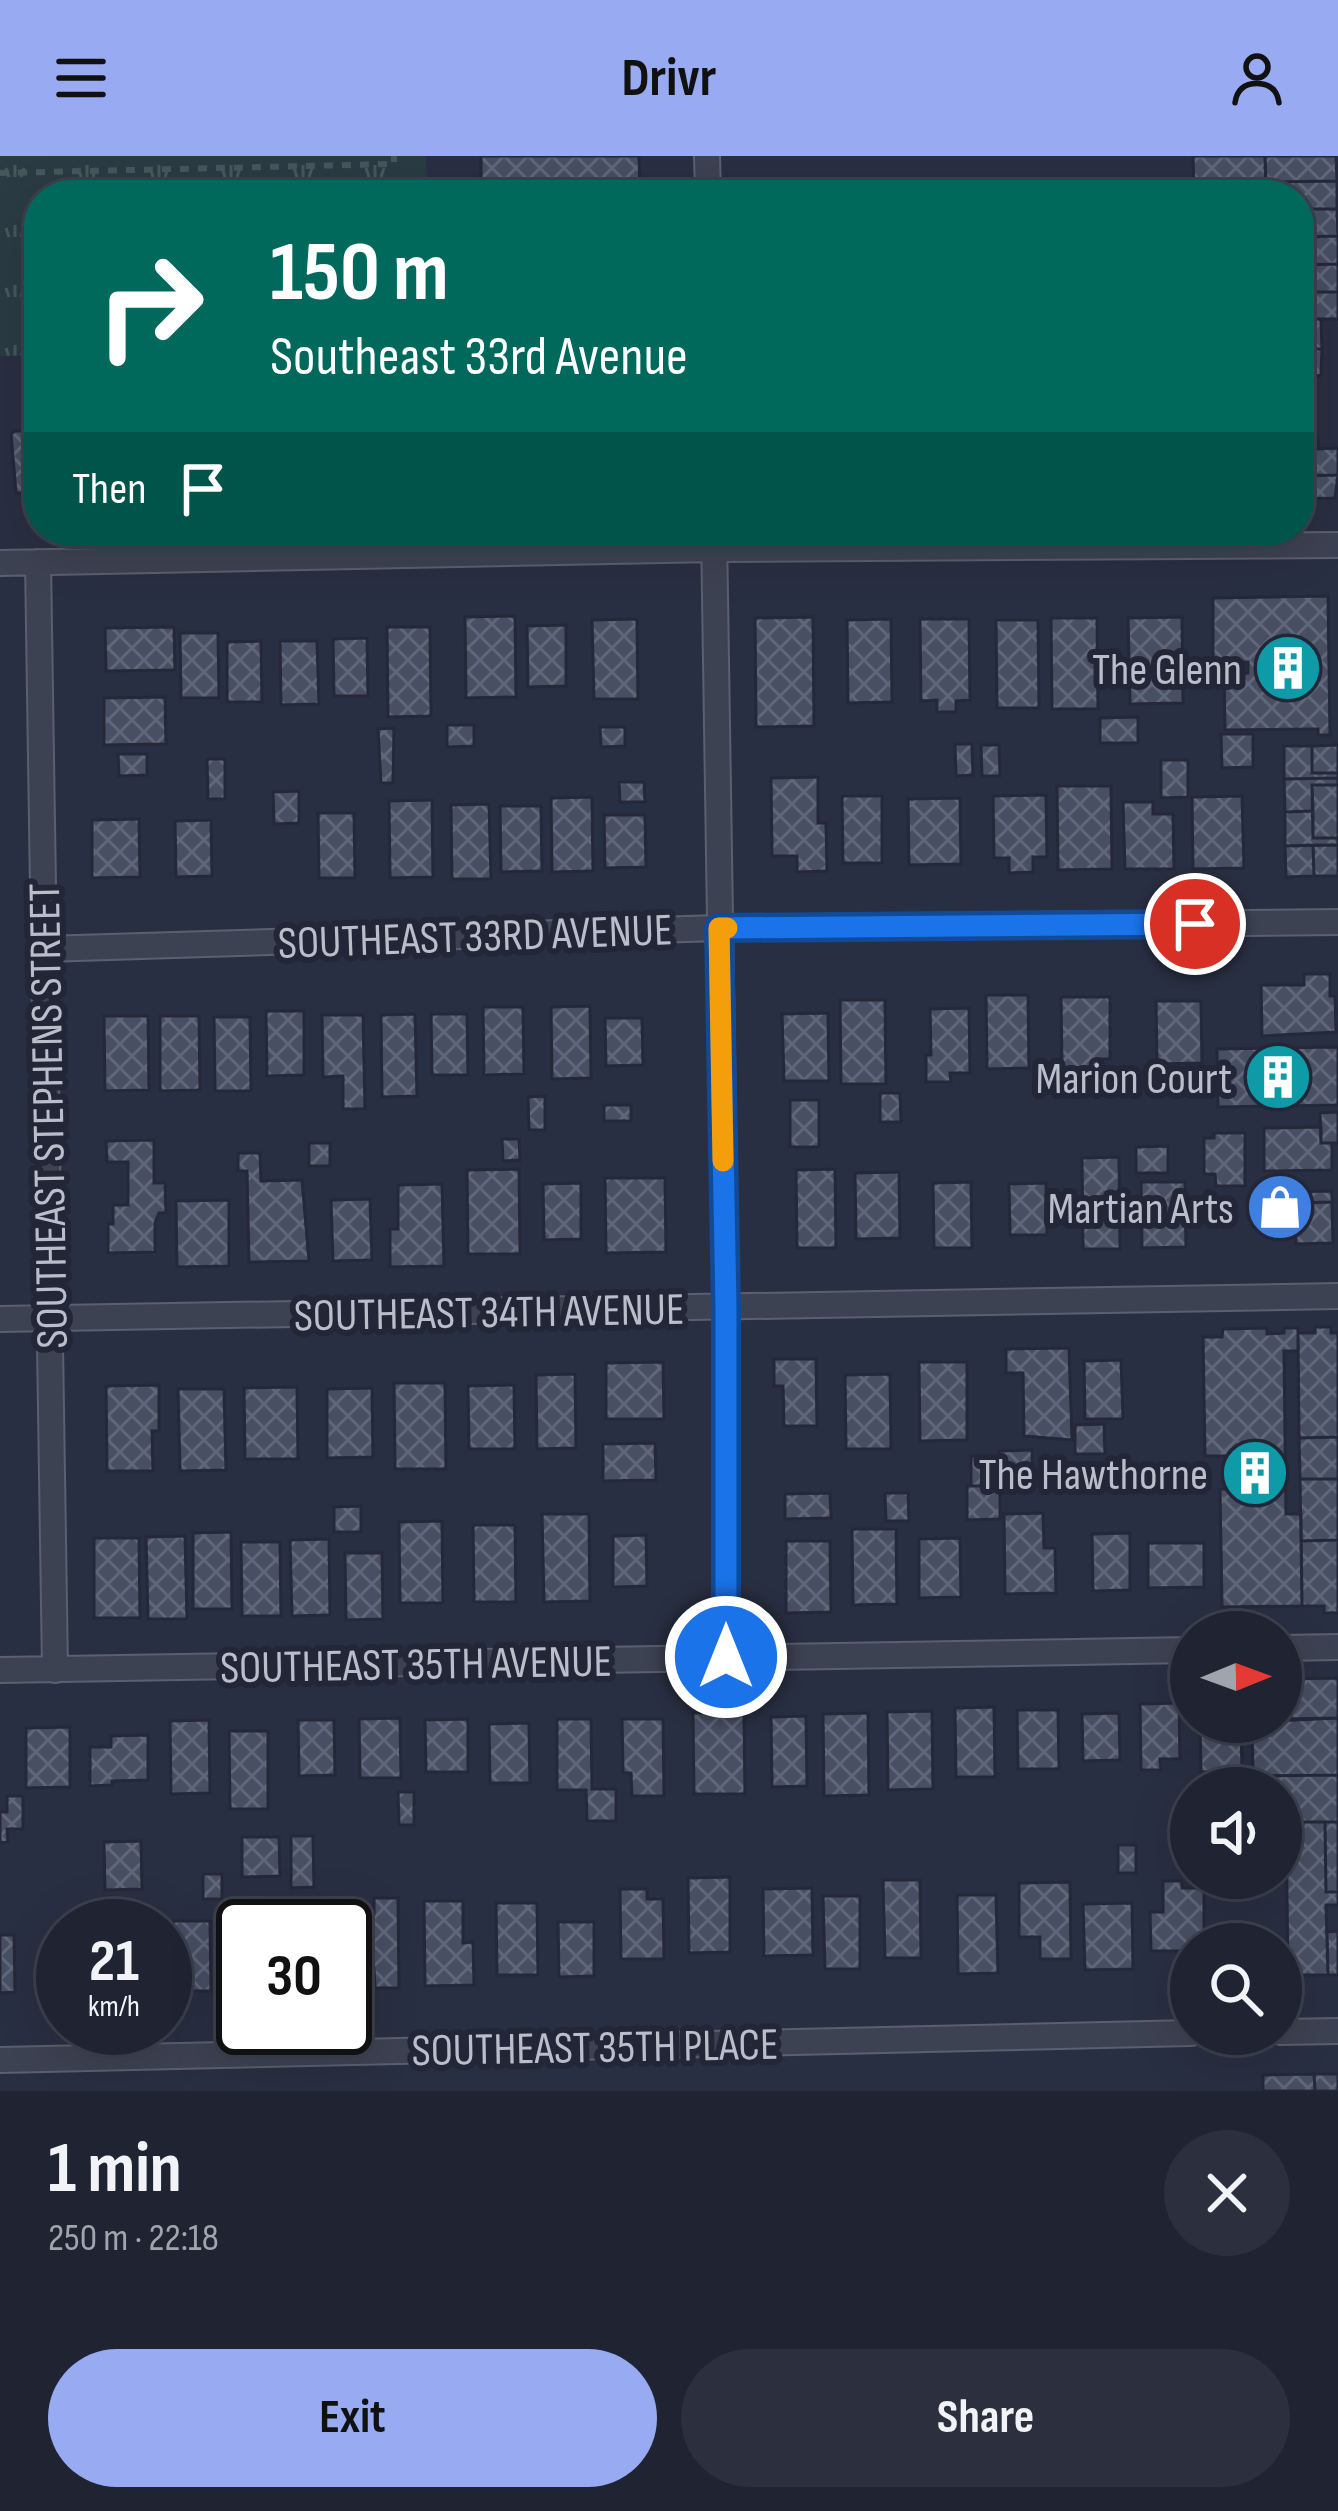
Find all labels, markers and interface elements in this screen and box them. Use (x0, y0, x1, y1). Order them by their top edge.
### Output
icon: menu (48, 45, 114, 111)
icon: person (1224, 45, 1290, 111)
text: Drivr (622, 46, 716, 111)
text: 150 m (270, 223, 449, 324)
icon: right (72, 228, 228, 384)
text: Southeast 33rd Avenue (270, 325, 688, 390)
icon: arrive (170, 456, 236, 522)
text: Then (72, 462, 146, 517)
building icon: The Glenn (1253, 633, 1323, 703)
place label: The Glenn (1092, 643, 1242, 698)
pin (1144, 873, 1246, 975)
street label: SOUTHEAST STEPHENS STREET (18, 883, 81, 1349)
icon: arrive (1162, 891, 1228, 957)
street label: SOUTHEAST 33RD AVENUE (277, 903, 673, 972)
building icon: Marion Court (1243, 1042, 1313, 1112)
place label: Marion Court (1035, 1052, 1232, 1107)
shop icon: Martian Arts (1245, 1172, 1315, 1242)
place label: Martian Arts (1048, 1182, 1234, 1237)
street label: SOUTHEAST 34TH AVENUE (293, 1283, 685, 1344)
building icon: The Hawthorne (1220, 1438, 1290, 1508)
place label: The Hawthorne (979, 1448, 1208, 1503)
position arrow (663, 1594, 789, 1720)
north arrow (1170, 1611, 1302, 1743)
map controls (1170, 1611, 1302, 2055)
street label: SOUTHEAST 35TH AVENUE (219, 1635, 613, 1696)
button: sound (1170, 1767, 1302, 1899)
speed limit sign: 30 (216, 1899, 372, 2055)
button: search (1170, 1923, 1302, 2055)
text: 21 (89, 1926, 139, 1998)
text: km/h (88, 1989, 140, 2025)
street label: SOUTHEAST 35TH PLACE (411, 2018, 779, 2079)
text: 1 min (48, 2126, 182, 2213)
button: close (1164, 2130, 1290, 2256)
text: 250 m · 22:18 (48, 2215, 219, 2262)
button: Exit (48, 2349, 657, 2487)
button: Share (681, 2349, 1290, 2487)

